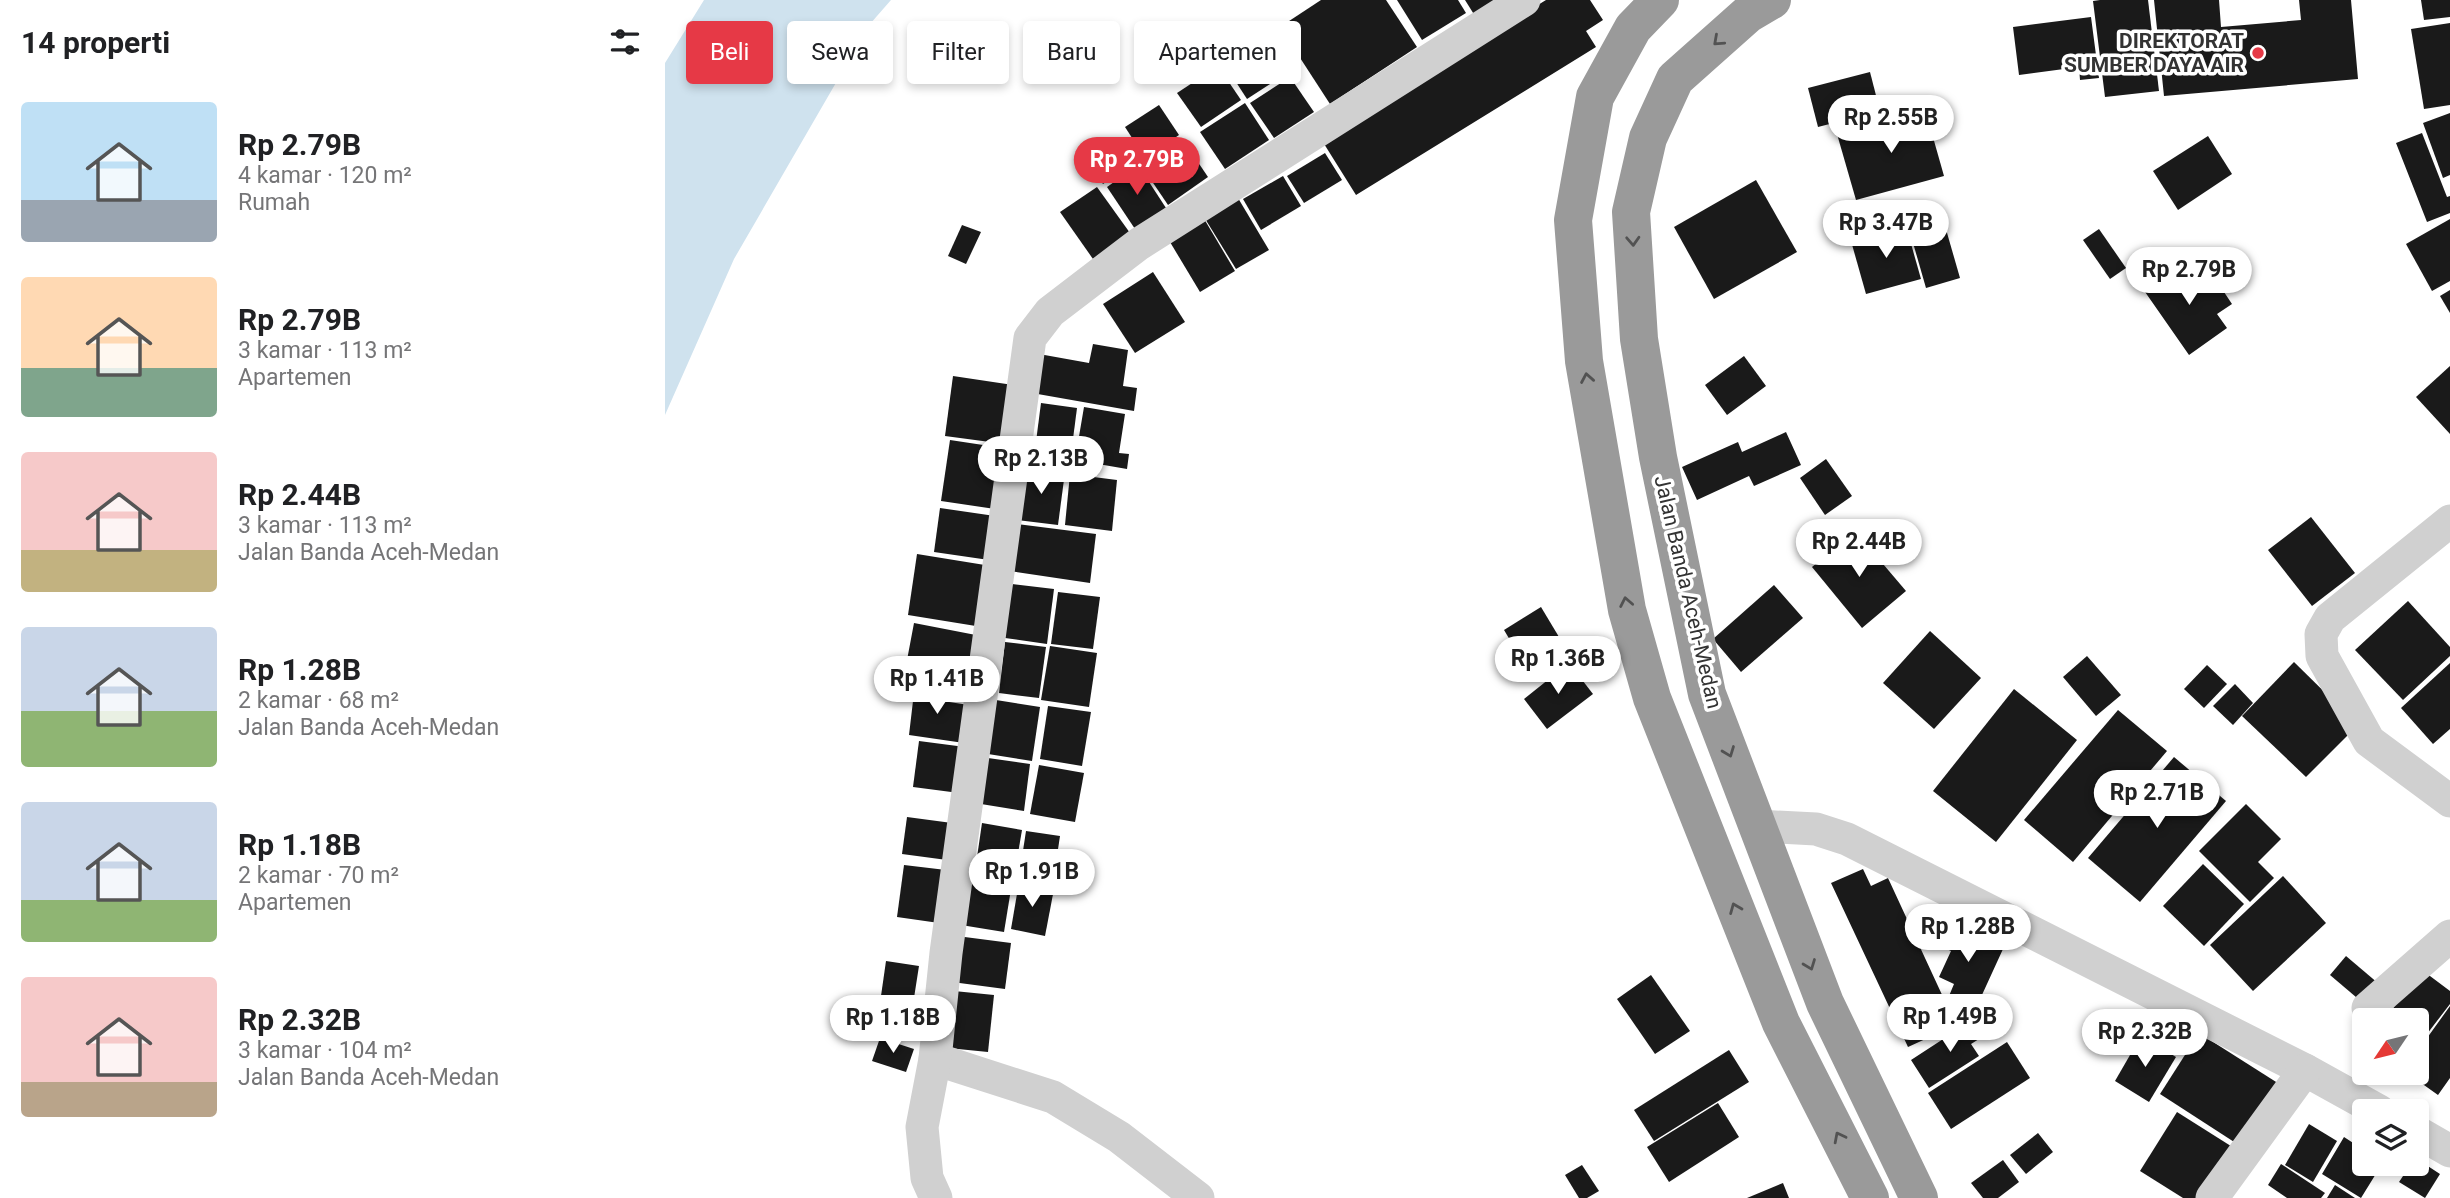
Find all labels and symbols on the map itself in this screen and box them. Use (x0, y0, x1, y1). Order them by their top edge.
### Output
place label: DIREKTORAT SUMBER DAYA AIR (2064, 29, 2244, 77)
one-way arrow (1713, 33, 1726, 45)
marker: DIREKTORAT SUMBER DAYA AIR (2250, 45, 2266, 61)
pin: Rp 2.55B (1819, 96, 1963, 155)
pin: Rp 2.79B (1065, 138, 1209, 197)
pin: Rp 3.47B (1814, 201, 1958, 260)
one-way arrow (1625, 236, 1640, 247)
pin: Rp 2.79B (2117, 247, 2261, 307)
one-way arrow (1580, 372, 1595, 383)
pin: Rp 2.13B (969, 436, 1113, 496)
street label: Jalan Banda Aceh-Medan (1649, 473, 1727, 711)
pin: Rp 2.44B (1787, 520, 1931, 579)
one-way arrow (1619, 596, 1634, 608)
pin: Rp 1.36B (1486, 636, 1630, 696)
pin: Rp 1.41B (865, 656, 1009, 716)
one-way arrow (1721, 746, 1735, 758)
pin: Rp 2.71B (2085, 770, 2229, 830)
pin: Rp 1.91B (960, 850, 1104, 909)
one-way arrow (1730, 902, 1744, 914)
pin: Rp 1.28B (1896, 904, 2040, 964)
one-way arrow (1802, 958, 1816, 970)
pin: Rp 1.49B (1878, 995, 2022, 1054)
pin: Rp 1.18B (821, 996, 965, 1055)
north arrow (2352, 1008, 2429, 1085)
pin: Rp 2.32B (2073, 1010, 2217, 1069)
one-way arrow (1833, 1132, 1847, 1144)

